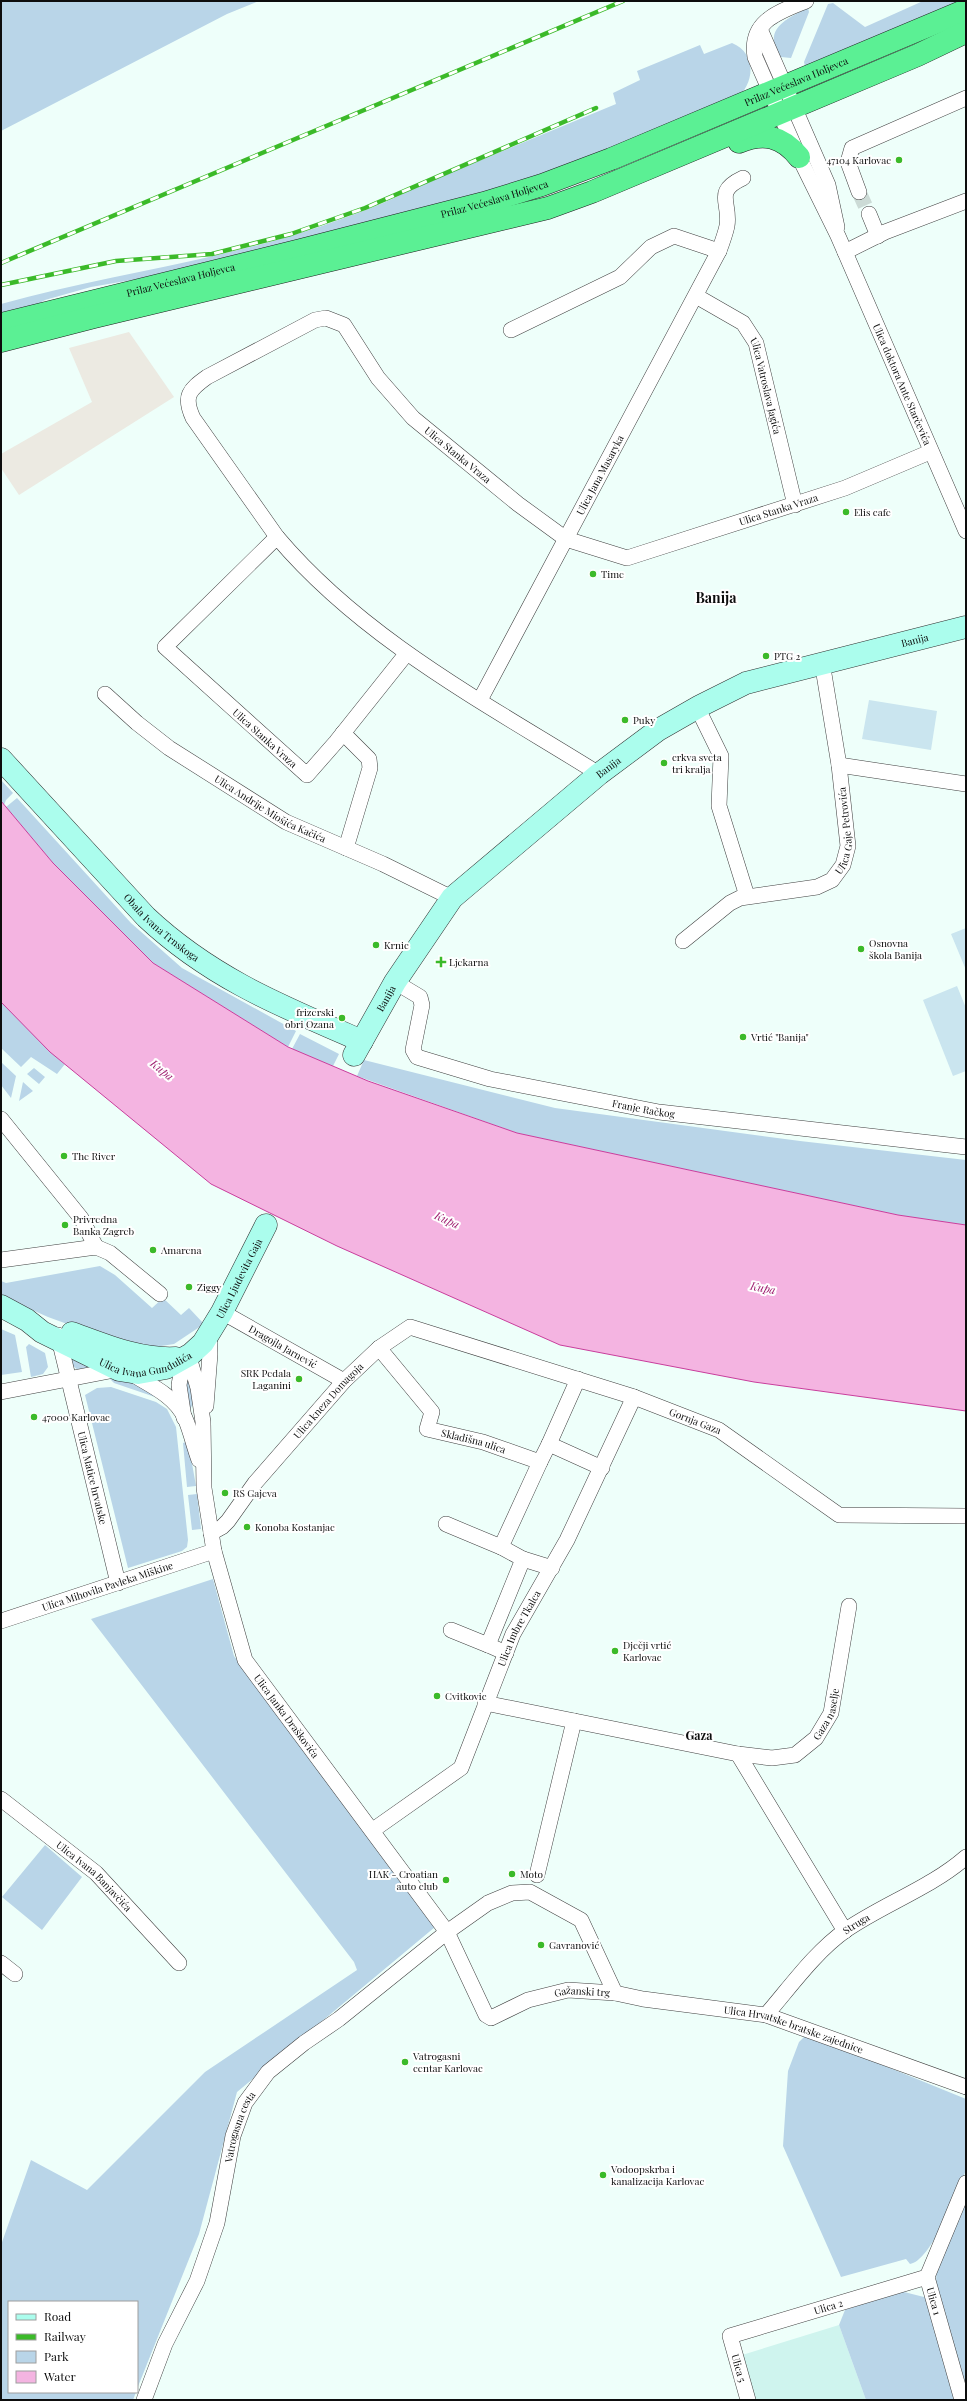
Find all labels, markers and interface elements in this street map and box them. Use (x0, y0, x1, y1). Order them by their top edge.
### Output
street label: Prilaz Većeslava Holjevca (742, 53, 850, 109)
place label: 47104 Karlovac (826, 153, 891, 167)
marker: 47104 Karlovac (894, 155, 904, 165)
street label: Prilaz Većeslava Holjevca (439, 176, 550, 221)
street label: Prilaz Većeslava Holjevca (125, 260, 236, 300)
street label: Ulica doktora Ante Starčevića (870, 321, 935, 447)
street label: Ulica Vatroslava Jagića (747, 335, 785, 435)
street label: Ulica Stanka Vraza (422, 423, 494, 486)
street label: Ulica Jana Masaryka (573, 432, 627, 517)
street label: Ulica Stanka Vraza (737, 490, 820, 529)
place label: Elis cafe (854, 505, 891, 519)
marker: Elis cafe (841, 507, 851, 517)
place label: Time (601, 567, 624, 581)
marker: Time (588, 569, 598, 579)
district label: Banija (695, 588, 737, 607)
street label: Banija (899, 630, 930, 650)
place label: PTG 2 (774, 649, 801, 663)
marker: PTG 2 (761, 651, 771, 661)
street label: Ulica Stanka Vraza (230, 705, 300, 771)
place label: Puky (633, 713, 655, 727)
marker: Puky (620, 715, 630, 725)
place label: crkva sveta tri kralja (672, 750, 722, 776)
street label: Banija (593, 753, 624, 781)
marker: crkva sveta tri kralja (659, 758, 669, 768)
street label: Ulica Andrije Miošića Kačića (212, 772, 328, 845)
street label: Ulica Gaje Petrovića (832, 786, 855, 877)
street label: Obala Ivana Trnskoga (121, 890, 202, 965)
place label: Osnovna škola Banija (869, 936, 922, 962)
place label: Krnic (384, 938, 409, 952)
marker: Krnic (371, 940, 381, 950)
marker: Osnovna škola Banija (856, 944, 866, 954)
place label: Ljekarna (449, 955, 488, 969)
marker: Ljekarna (436, 957, 446, 967)
street label: Banija (373, 983, 399, 1014)
place label: frizerski obri Ozana (285, 1005, 334, 1031)
marker: frizerski obri Ozana (337, 1013, 347, 1023)
place label: Vrtić "Banija" (750, 1030, 809, 1044)
marker: Vrtić "Banija" (738, 1032, 748, 1042)
water label: Kupa (147, 1055, 177, 1084)
street label: Franje Račkog (611, 1096, 676, 1121)
place label: The River (72, 1149, 116, 1163)
marker: The River (59, 1151, 69, 1161)
water label: Kupa (432, 1207, 462, 1232)
place label: Privredna Banka Zagreb (73, 1212, 134, 1238)
marker: Privredna Banka Zagreb (60, 1220, 70, 1230)
street label: Ulica Ljudevita Gaja (213, 1236, 265, 1321)
place label: Amarena (160, 1243, 201, 1257)
marker: Amarena (148, 1245, 158, 1255)
water label: Kupa (748, 1278, 777, 1297)
place label: Ziggy (197, 1280, 221, 1294)
marker: Ziggy (184, 1282, 194, 1292)
street label: Dragojla Jarnević (246, 1322, 320, 1371)
street label: Ulica Ivana Gundulića (97, 1348, 194, 1380)
street label: Ulica kneza Domagoja (290, 1359, 366, 1441)
place label: SRK Pedala Laganini (241, 1366, 291, 1392)
marker: SRK Pedala Laganini (294, 1374, 304, 1384)
street label: Gornja Gaza (667, 1404, 723, 1437)
place label: 47000 Karlovac (42, 1410, 110, 1424)
marker: 47000 Karlovac (29, 1412, 39, 1422)
street label: Skladišna ulica (440, 1426, 508, 1457)
street label: Ulica Matice hrvatske (75, 1430, 111, 1526)
place label: RS Gajeva (233, 1486, 277, 1500)
marker: RS Gajeva (220, 1488, 230, 1498)
place label: Konoba Kostanjac (255, 1520, 335, 1534)
marker: Konoba Kostanjac (242, 1522, 252, 1532)
street label: Ulica Mihovila Pavleka Miškine (40, 1558, 175, 1614)
street label: Ulica Imbre Tkalca (494, 1588, 544, 1668)
place label: Dječji vrtić Karlovac (623, 1638, 671, 1664)
marker: Dječji vrtić Karlovac (610, 1646, 620, 1656)
street label: Ulica Janka Draškovića (251, 1671, 322, 1761)
street label: Gaza naselje (809, 1687, 842, 1743)
place label: Cvitkovic (445, 1689, 487, 1703)
marker: Cvitkovic (432, 1691, 442, 1701)
district label: Gaza (686, 1727, 713, 1743)
street label: Ulica Ivana Banjavčića (53, 1838, 135, 1914)
place label: HAK - Croatian auto club (369, 1867, 438, 1893)
place label: Moto (520, 1867, 544, 1881)
marker: Moto (507, 1869, 517, 1879)
marker: HAK - Croatian auto club (441, 1875, 451, 1885)
street label: Struga (840, 1910, 872, 1937)
place label: Gavranović (549, 1938, 599, 1952)
marker: Gavranović (536, 1940, 546, 1950)
street label: Gažanski trg (553, 1983, 611, 2000)
street label: Ulica Hrvatske bratske zajednice (723, 2003, 865, 2056)
place label: Vatrogasni centar Karlovac (412, 2049, 483, 2075)
marker: Vatrogasni centar Karlovac (400, 2057, 410, 2067)
street label: Vatrogasna cesta (221, 2088, 258, 2165)
place label: Vodoopskrba i kanalizacija Karlovac (610, 2162, 704, 2188)
marker: Vodoopskrba i kanalizacija Karlovac (598, 2170, 608, 2180)
street label: Ulica 1 (923, 2285, 945, 2317)
street label: Ulica 2 (812, 2296, 845, 2318)
legend (8, 2301, 138, 2393)
text: Road (44, 2308, 71, 2324)
text: Railway (44, 2328, 86, 2344)
text: Park (44, 2348, 69, 2364)
street label: Ulica 5 (728, 2352, 750, 2384)
text: Water (43, 2368, 77, 2384)

